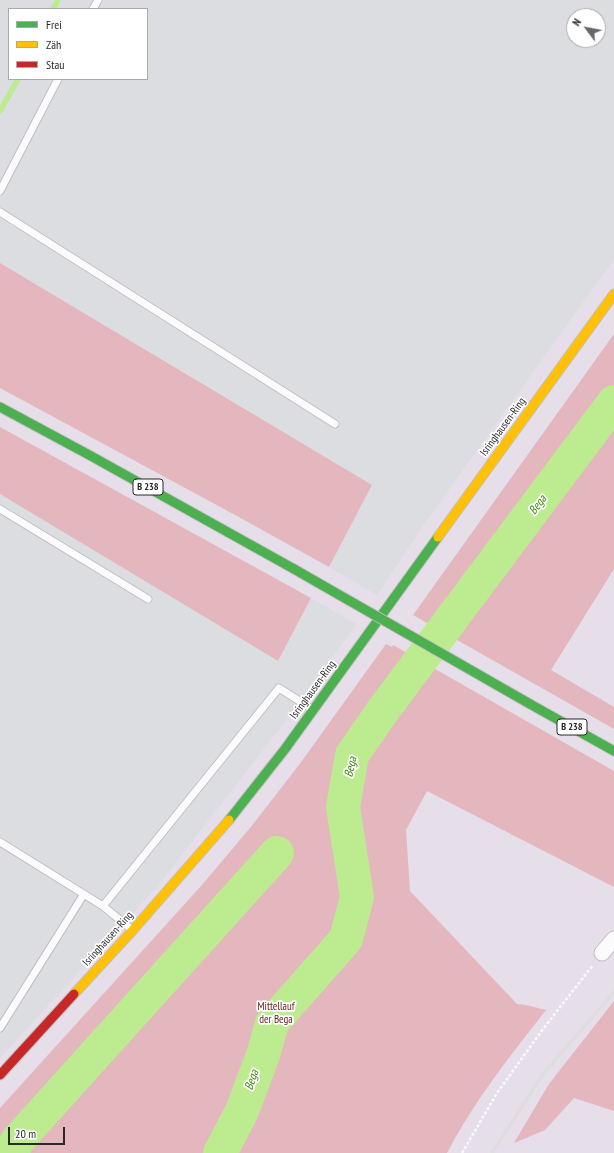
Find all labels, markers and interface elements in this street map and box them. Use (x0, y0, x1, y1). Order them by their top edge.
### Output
legend (8, 8, 148, 80)
north arrow (566, 8, 606, 48)
text: N (569, 16, 584, 28)
text: Frei (46, 17, 62, 32)
text: Zäh (46, 37, 61, 52)
text: Stau (46, 57, 64, 72)
street label: Isringhausen-Ring (477, 395, 529, 459)
road number: B 238 (133, 479, 163, 495)
water label: Bega (526, 492, 550, 518)
street label: Isringhausen-Ring (287, 658, 339, 722)
road number: B 238 (557, 719, 587, 735)
water label: Bega (342, 755, 360, 779)
street label: Isringhausen-Ring (80, 909, 136, 969)
park label: Mittellauf der Bega (257, 1000, 295, 1026)
water label: Bega (242, 1068, 262, 1092)
scale bar (10, 1119, 67, 1145)
text: 20 m (15, 1126, 36, 1141)

